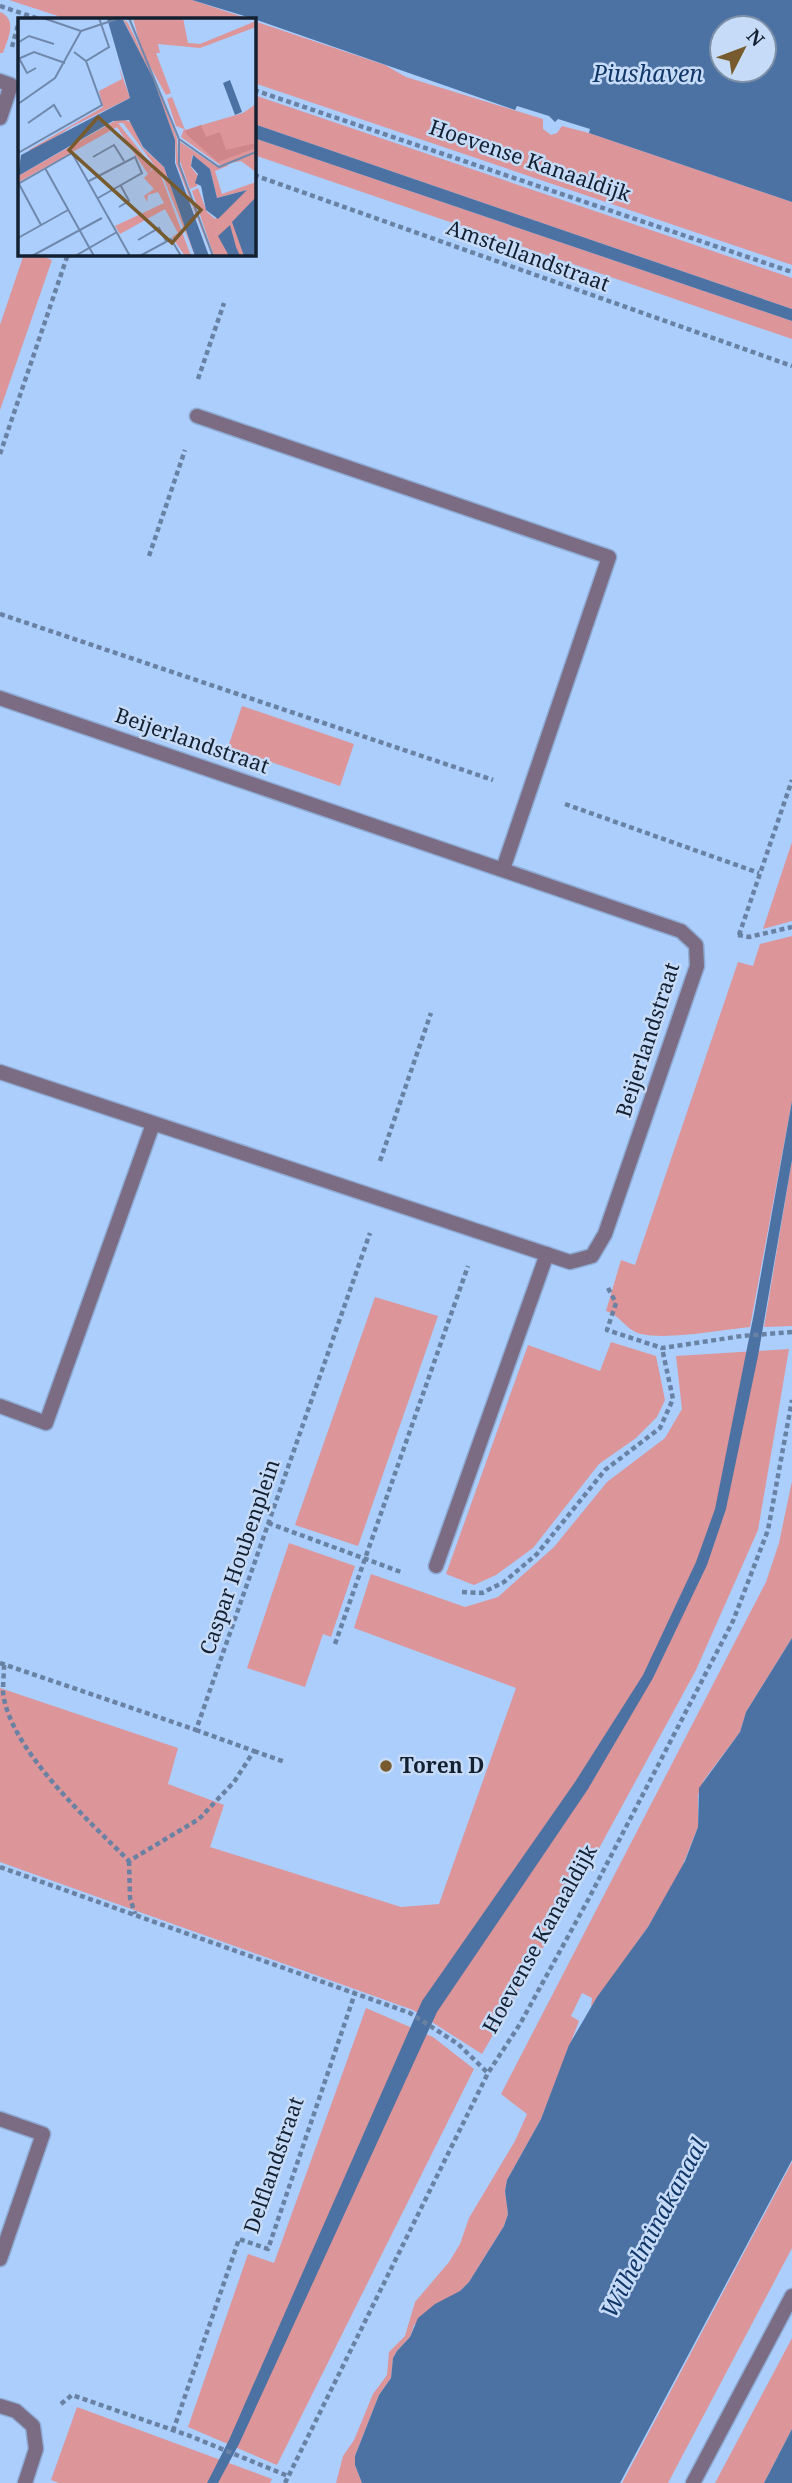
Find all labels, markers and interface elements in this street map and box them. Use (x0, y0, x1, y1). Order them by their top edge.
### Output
north arrow (708, 14, 778, 84)
inset map (18, 18, 256, 256)
text: N (741, 23, 770, 52)
water label: Piushaven (592, 57, 703, 89)
street label: Hoevense Kanaaldijk (426, 112, 636, 208)
street label: Amstellandstraat (443, 213, 614, 298)
street label: Beijerlandstraat (112, 701, 273, 780)
street label: Beijerlandstraat (609, 959, 685, 1121)
street label: Caspar Houbenplein (192, 1455, 286, 1658)
place label: Toren D (400, 1751, 484, 1779)
marker: Toren D (378, 1758, 394, 1774)
street label: Hoevense Kanaaldijk (476, 1839, 603, 2038)
street label: Delflandstraat (237, 2093, 309, 2237)
water label: Wilhelminakanaal (592, 2132, 714, 2323)

